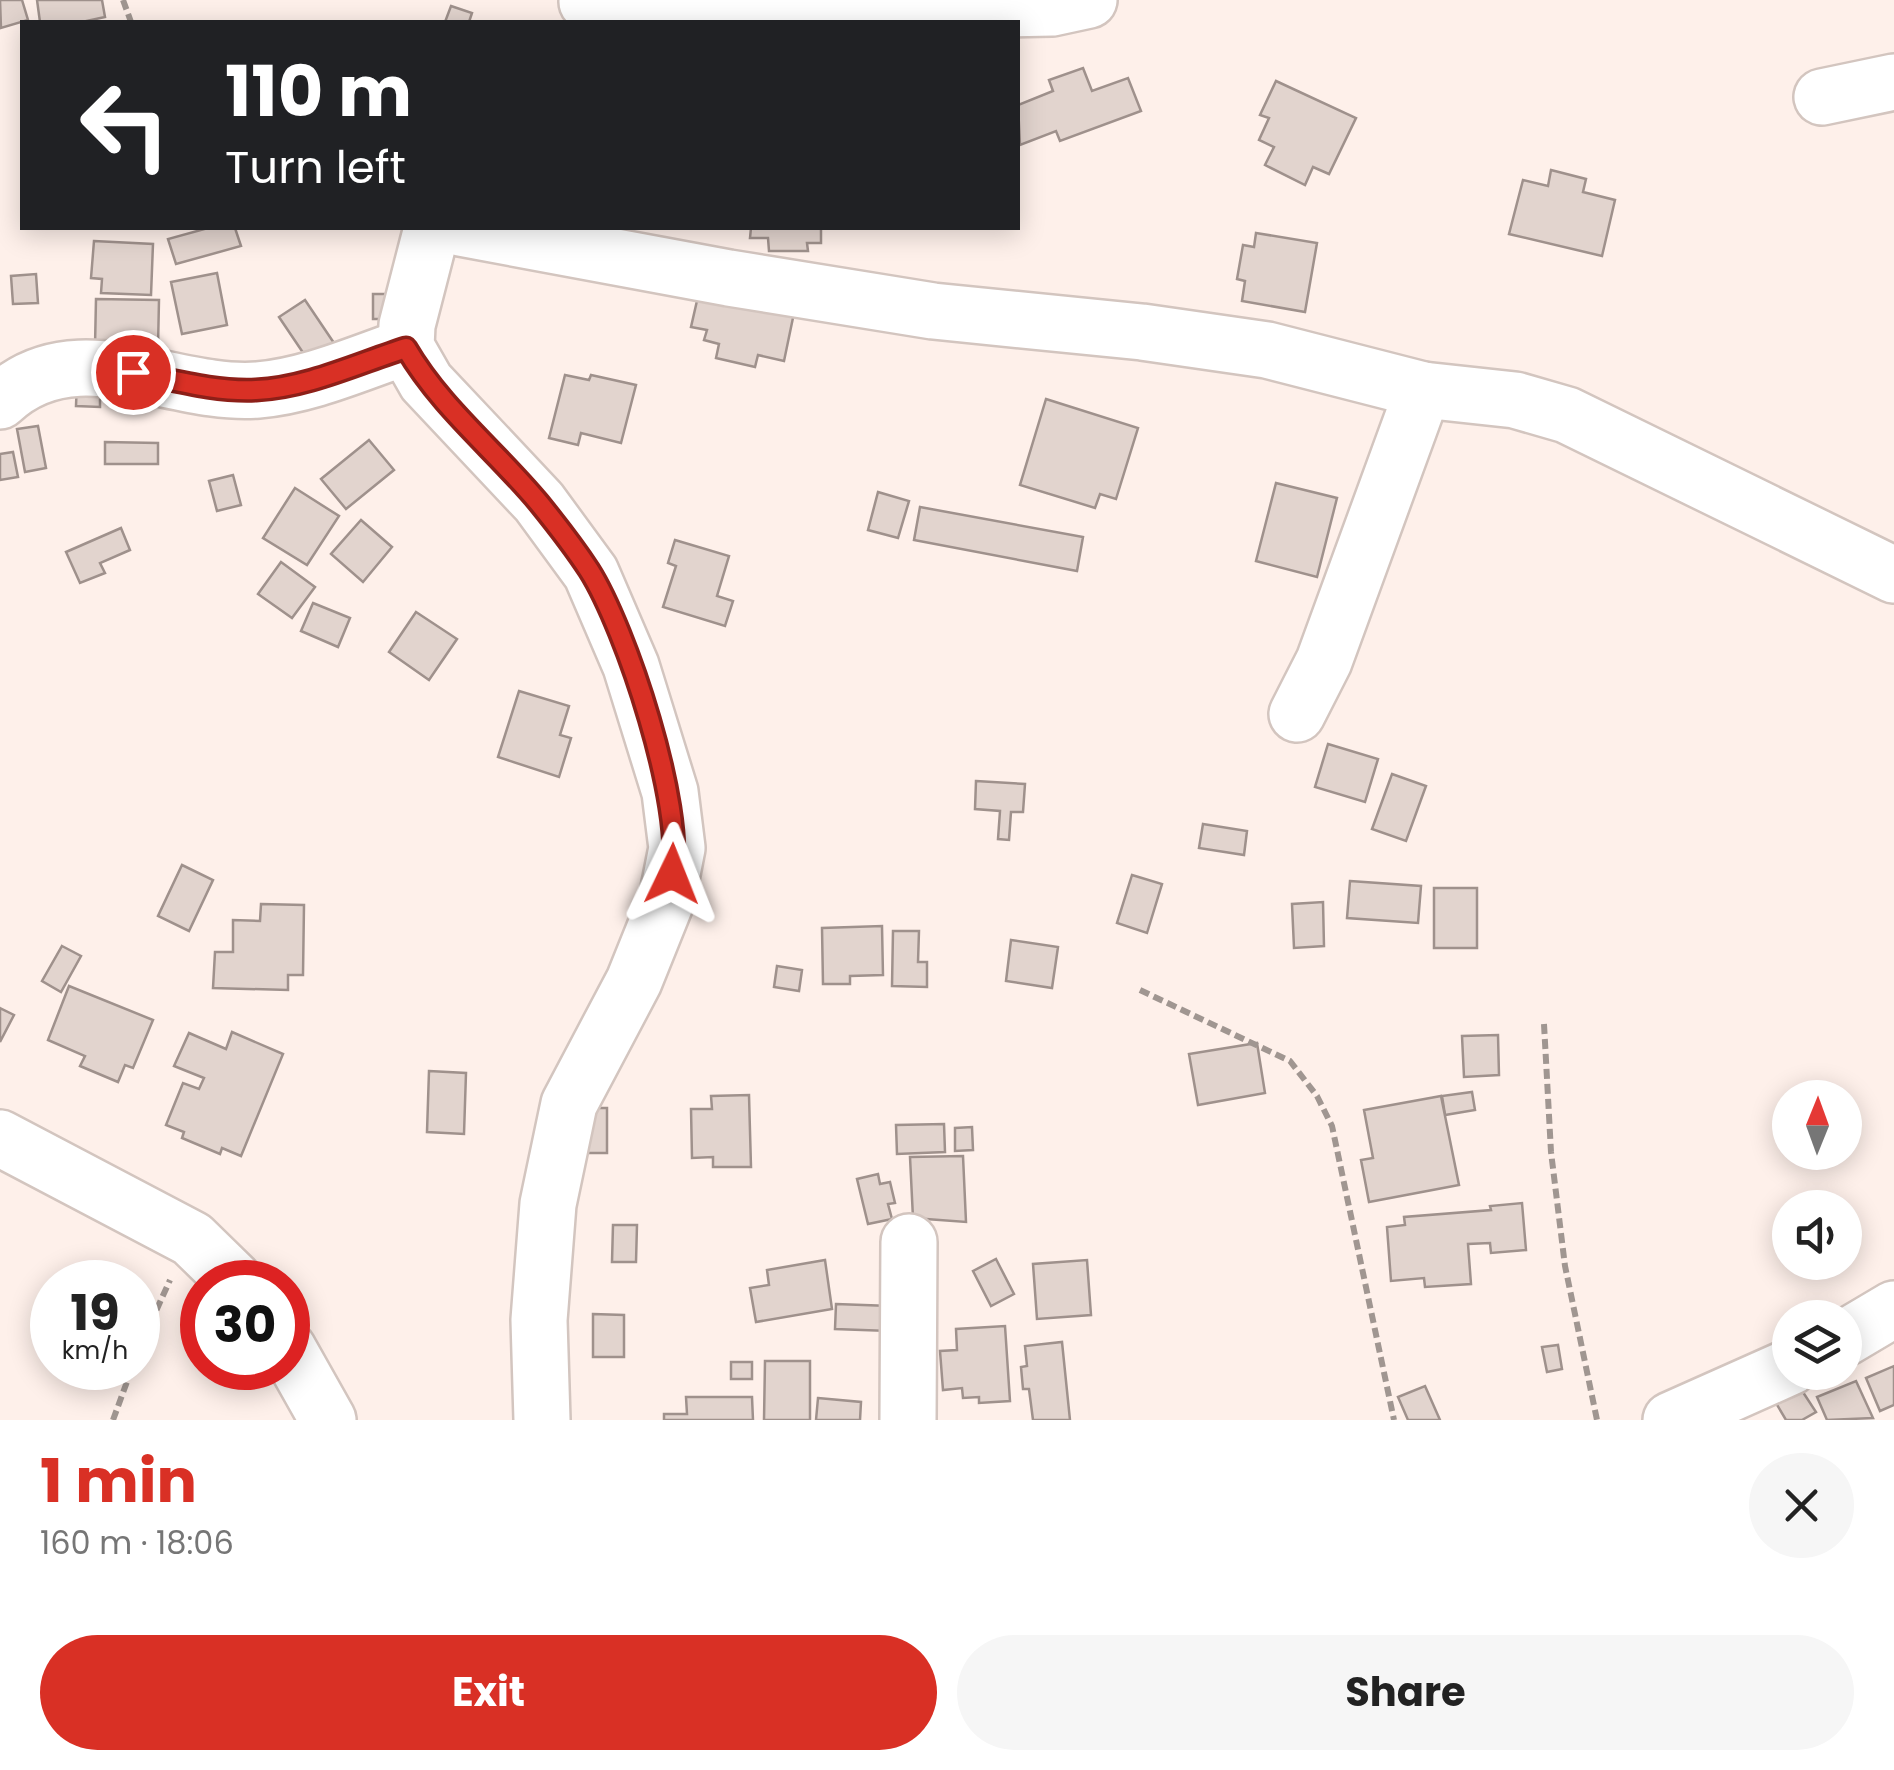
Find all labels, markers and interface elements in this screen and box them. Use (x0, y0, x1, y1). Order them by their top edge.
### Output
text: 110 m (225, 42, 412, 141)
icon: left (60, 60, 190, 190)
text: Turn left (225, 136, 406, 199)
pin (91, 330, 176, 415)
icon: arrive (106, 345, 161, 400)
position arrow (620, 822, 724, 926)
north arrow (1772, 1080, 1862, 1170)
map controls (1772, 1080, 1862, 1390)
button: sound (1772, 1190, 1862, 1280)
speed limit sign: 30 (180, 1260, 310, 1390)
text: 19 (70, 1277, 120, 1348)
button: layers (1772, 1300, 1862, 1390)
text: km/h (62, 1333, 128, 1368)
text: 1 min (40, 1439, 197, 1523)
button: close (1749, 1453, 1854, 1558)
text: 160 m · 18:06 (40, 1520, 234, 1565)
button: Exit (40, 1635, 937, 1750)
button: Share (957, 1635, 1854, 1750)

